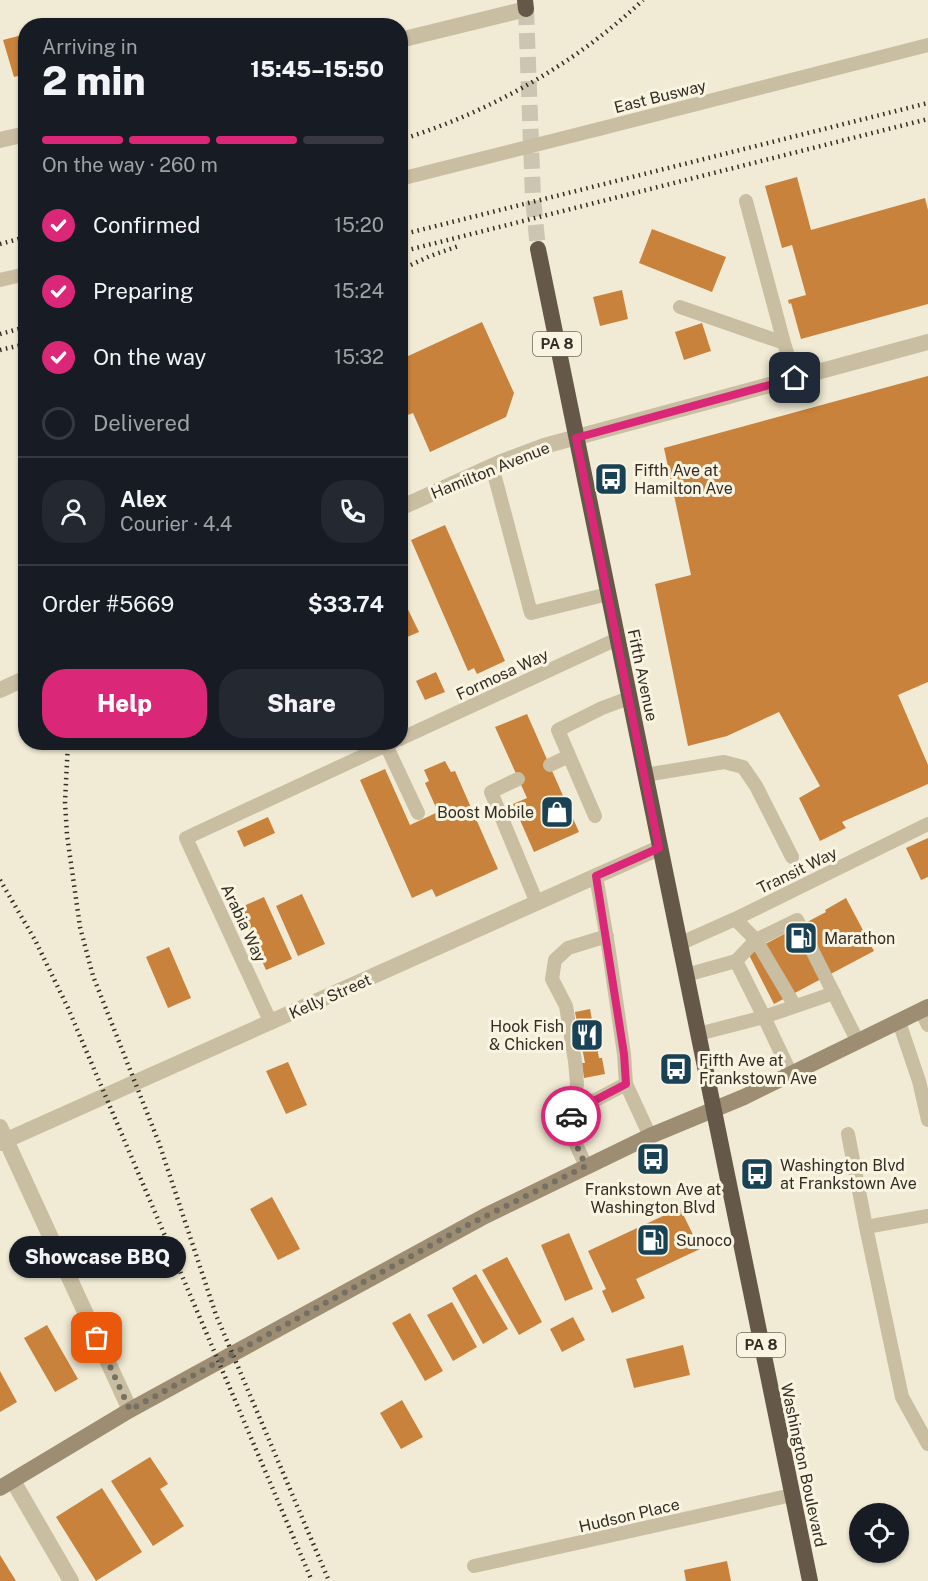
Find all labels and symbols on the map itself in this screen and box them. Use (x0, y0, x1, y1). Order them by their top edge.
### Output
street label: East Busway (612, 76, 709, 117)
road number: PA 8 (533, 332, 581, 356)
pin (769, 352, 820, 403)
street label: Hamilton Avenue (428, 438, 552, 503)
bus stop icon: Fifth Ave at Hamilton Ave (593, 461, 629, 497)
place label: Fifth Ave at Hamilton Ave (634, 461, 733, 498)
street label: Fifth Avenue (623, 627, 662, 723)
street label: Formosa Way (453, 645, 552, 704)
shop icon: Boost Mobile (539, 794, 575, 830)
place label: Boost Mobile (437, 803, 534, 822)
street label: Transit Way (754, 843, 841, 898)
street label: Arabia Way (217, 881, 270, 966)
fuel station icon: Marathon (783, 920, 819, 956)
place label: Marathon (824, 929, 895, 948)
street label: Kelly Street (286, 970, 374, 1023)
place label: Hook Fish & Chicken (489, 1017, 564, 1054)
restaurant icon: Hook Fish & Chicken (569, 1017, 605, 1053)
bus stop icon: Fifth Ave at Frankstown Ave (658, 1051, 694, 1087)
place label: Fifth Ave at Frankstown Ave (699, 1051, 817, 1088)
courier (541, 1086, 601, 1146)
bus stop icon: Frankstown Ave at Washington Blvd (635, 1141, 671, 1177)
bus stop icon: Washington Blvd at Frankstown Ave (739, 1156, 775, 1192)
place label: Washington Blvd at Frankstown Ave (780, 1156, 917, 1193)
place label: Frankstown Ave at Washington Blvd (585, 1180, 721, 1217)
fuel station icon: Sunoco (635, 1222, 671, 1258)
place label: Sunoco (676, 1231, 732, 1250)
callout: Showcase BBQ (9, 1236, 186, 1278)
pin (71, 1312, 122, 1363)
road number: PA 8 (737, 1333, 785, 1357)
street label: Washington Boulevard (777, 1381, 830, 1549)
street label: Hudson Place (577, 1495, 681, 1536)

